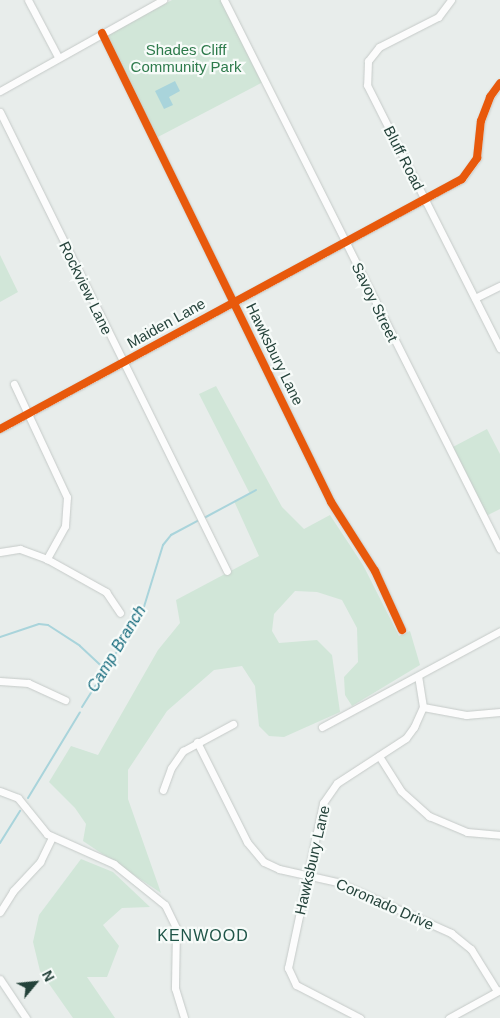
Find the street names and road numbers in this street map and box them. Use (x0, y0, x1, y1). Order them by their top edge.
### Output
street label: Bluff Road (380, 123, 428, 193)
street label: Rockview Lane (56, 238, 116, 338)
street label: Savoy Street (348, 259, 402, 345)
street label: Maiden Lane (124, 294, 208, 352)
street label: Hawksbury Lane (242, 300, 308, 408)
street label: Hawksbury Lane (291, 804, 333, 916)
street label: Coronado Drive (333, 874, 437, 934)

